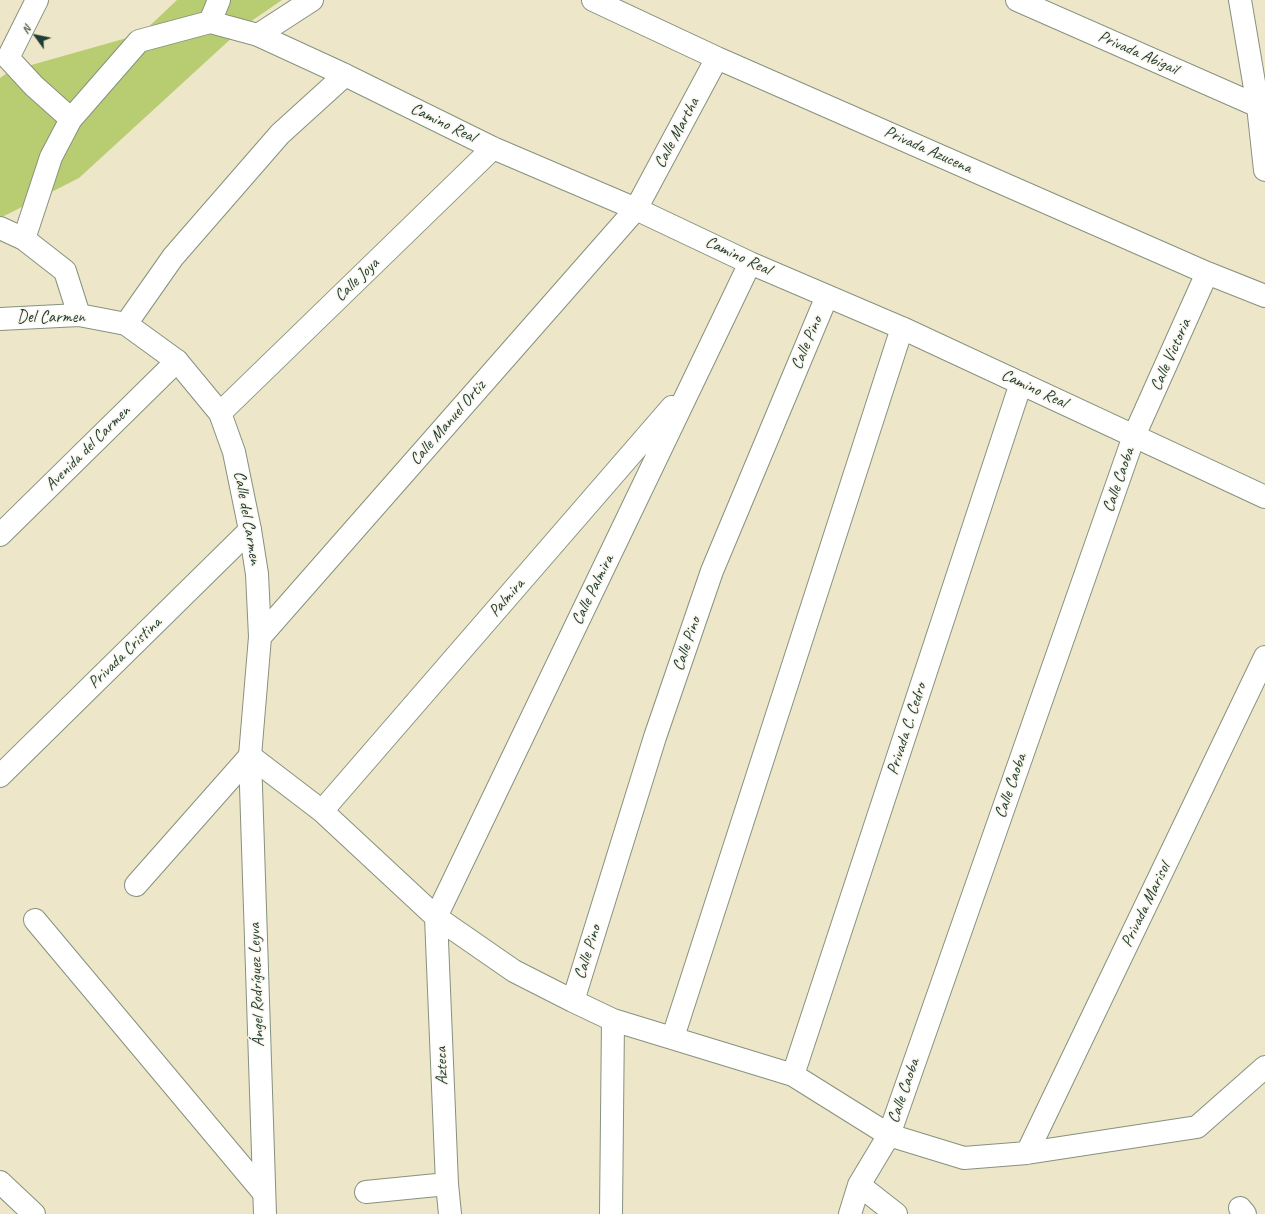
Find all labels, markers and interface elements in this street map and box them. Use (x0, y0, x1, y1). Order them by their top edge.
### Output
north arrow (16, 16, 56, 56)
text: N (18, 23, 34, 36)
street label: Privada Abigail (1095, 26, 1181, 80)
street label: Calle Martha (650, 94, 704, 172)
street label: Camino Real (407, 98, 479, 148)
street label: Privada Azucena (881, 122, 975, 178)
street label: Camino Real (702, 232, 774, 280)
street label: Calle Joya (330, 254, 384, 306)
street label: Del Carmen (17, 308, 85, 328)
street label: Calle Pino (787, 313, 827, 373)
street label: Calle Victoria (1146, 316, 1196, 394)
street label: Camino Real (998, 365, 1070, 413)
street label: Calle Manuel Ortiz (406, 376, 490, 470)
street label: Avenida del Carmen (41, 401, 135, 495)
street label: Calle Caoba (1099, 445, 1139, 515)
street label: Calle del Carmen (229, 469, 265, 567)
street label: Calle Palmira (567, 552, 619, 628)
street label: Palmira (485, 575, 529, 621)
street label: Privada Cristina (84, 613, 166, 693)
street label: Calle Pino (668, 614, 706, 674)
street label: Privada C. Cedro (883, 681, 931, 777)
street label: Calle Caoba (991, 751, 1031, 821)
street label: Privada Marisol (1117, 860, 1175, 950)
street label: Calle Pino (570, 922, 606, 982)
street label: Ángel Rodríguez Leyva (245, 923, 269, 1047)
street label: Azteca (431, 1046, 453, 1086)
street label: Calle Caoba (884, 1056, 924, 1126)

